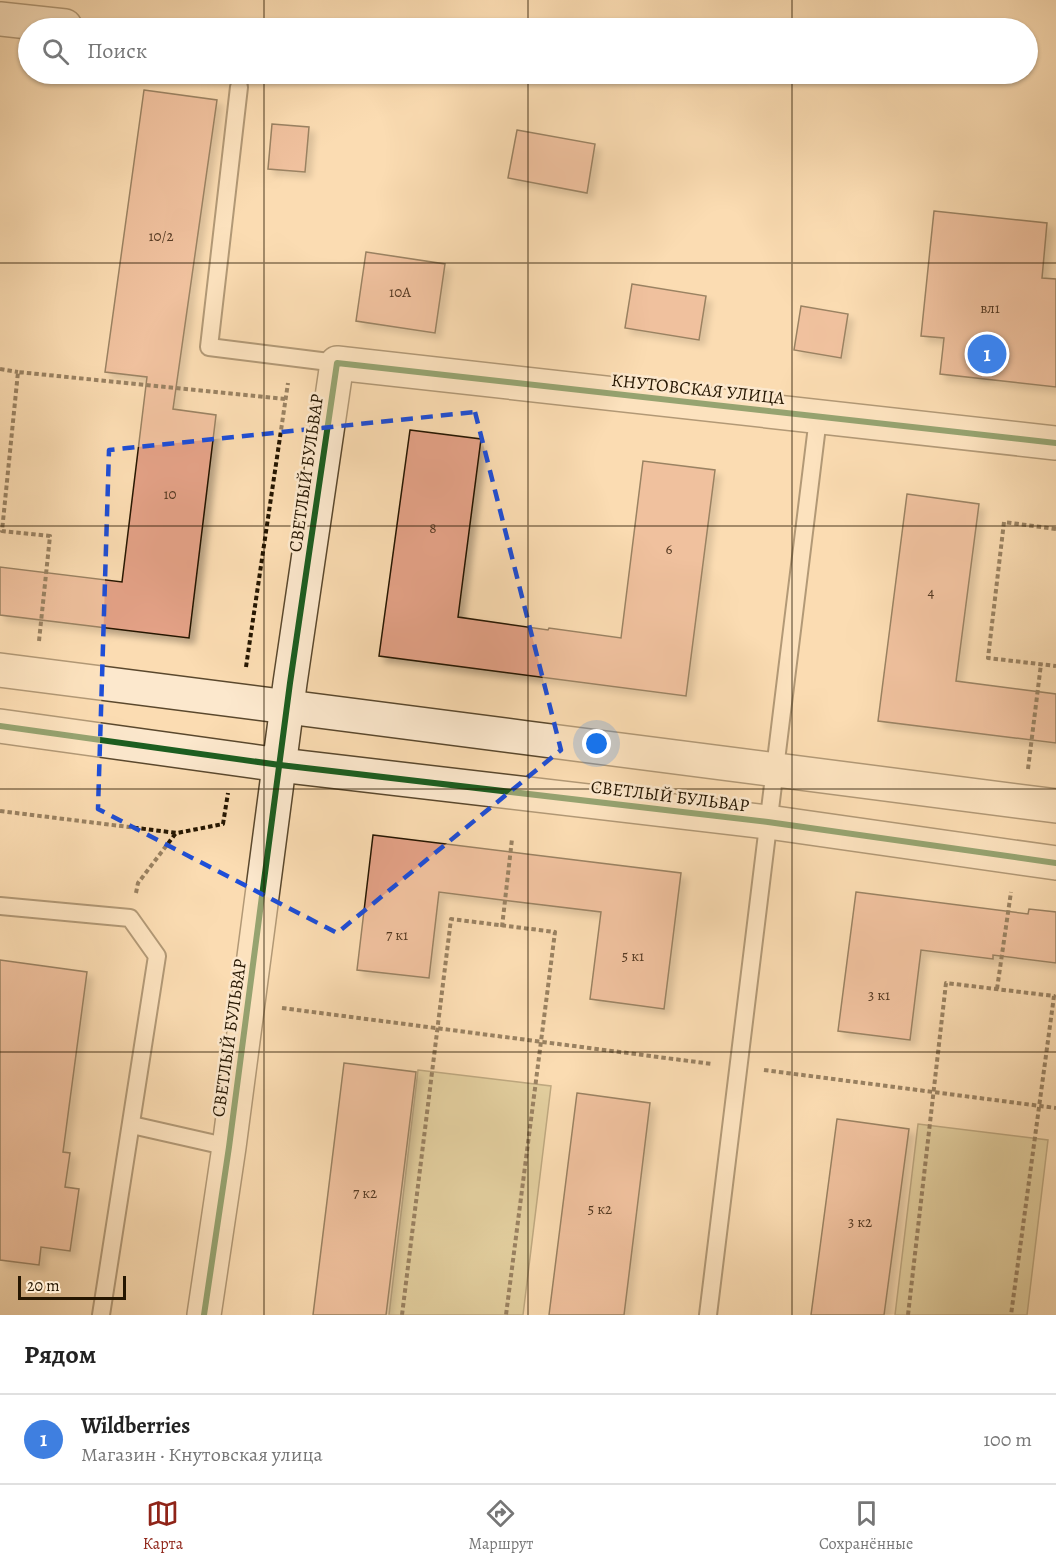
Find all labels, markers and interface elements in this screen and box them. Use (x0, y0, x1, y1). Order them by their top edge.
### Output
search box (18, 18, 1038, 84)
icon: search (39, 35, 72, 68)
text: Поиск (87, 36, 147, 66)
house number: 10/2 (148, 226, 174, 246)
house number: 10А (389, 282, 411, 302)
house number: вл1 (980, 298, 1000, 318)
pin: 1 (968, 332, 1006, 376)
street label: КНУТОВСКАЯ УЛИЦА (610, 368, 786, 410)
street label: СВЕТЛЫЙ БУЛЬВАР (283, 392, 329, 554)
house number: 10 (163, 484, 177, 504)
house number: 8 (429, 518, 437, 538)
house number: 6 (666, 539, 673, 559)
house number: 4 (928, 582, 935, 602)
your location (582, 729, 611, 758)
street label: СВЕТЛЫЙ БУЛЬВАР (589, 774, 751, 818)
house number: 7 к1 (386, 925, 408, 945)
house number: 5 к1 (622, 946, 644, 966)
street label: СВЕТЛЫЙ БУЛЬВАР (206, 957, 252, 1119)
house number: 3 к1 (868, 985, 890, 1005)
house number: 7 к2 (353, 1183, 377, 1203)
house number: 5 к2 (588, 1199, 612, 1219)
house number: 3 к2 (848, 1212, 872, 1232)
scale bar (18, 1273, 126, 1300)
text: 20 m (27, 1275, 60, 1297)
text: Рядом (24, 1337, 96, 1372)
text: Wildberries (81, 1411, 190, 1441)
text: 1 (40, 1426, 47, 1453)
text: 100 m (983, 1426, 1032, 1453)
text: Магазин · Кнутовская улица (81, 1441, 323, 1468)
tab: Карта (143, 1497, 183, 1555)
tab: Маршрут (469, 1497, 533, 1555)
tab: Сохранённые (819, 1497, 913, 1555)

